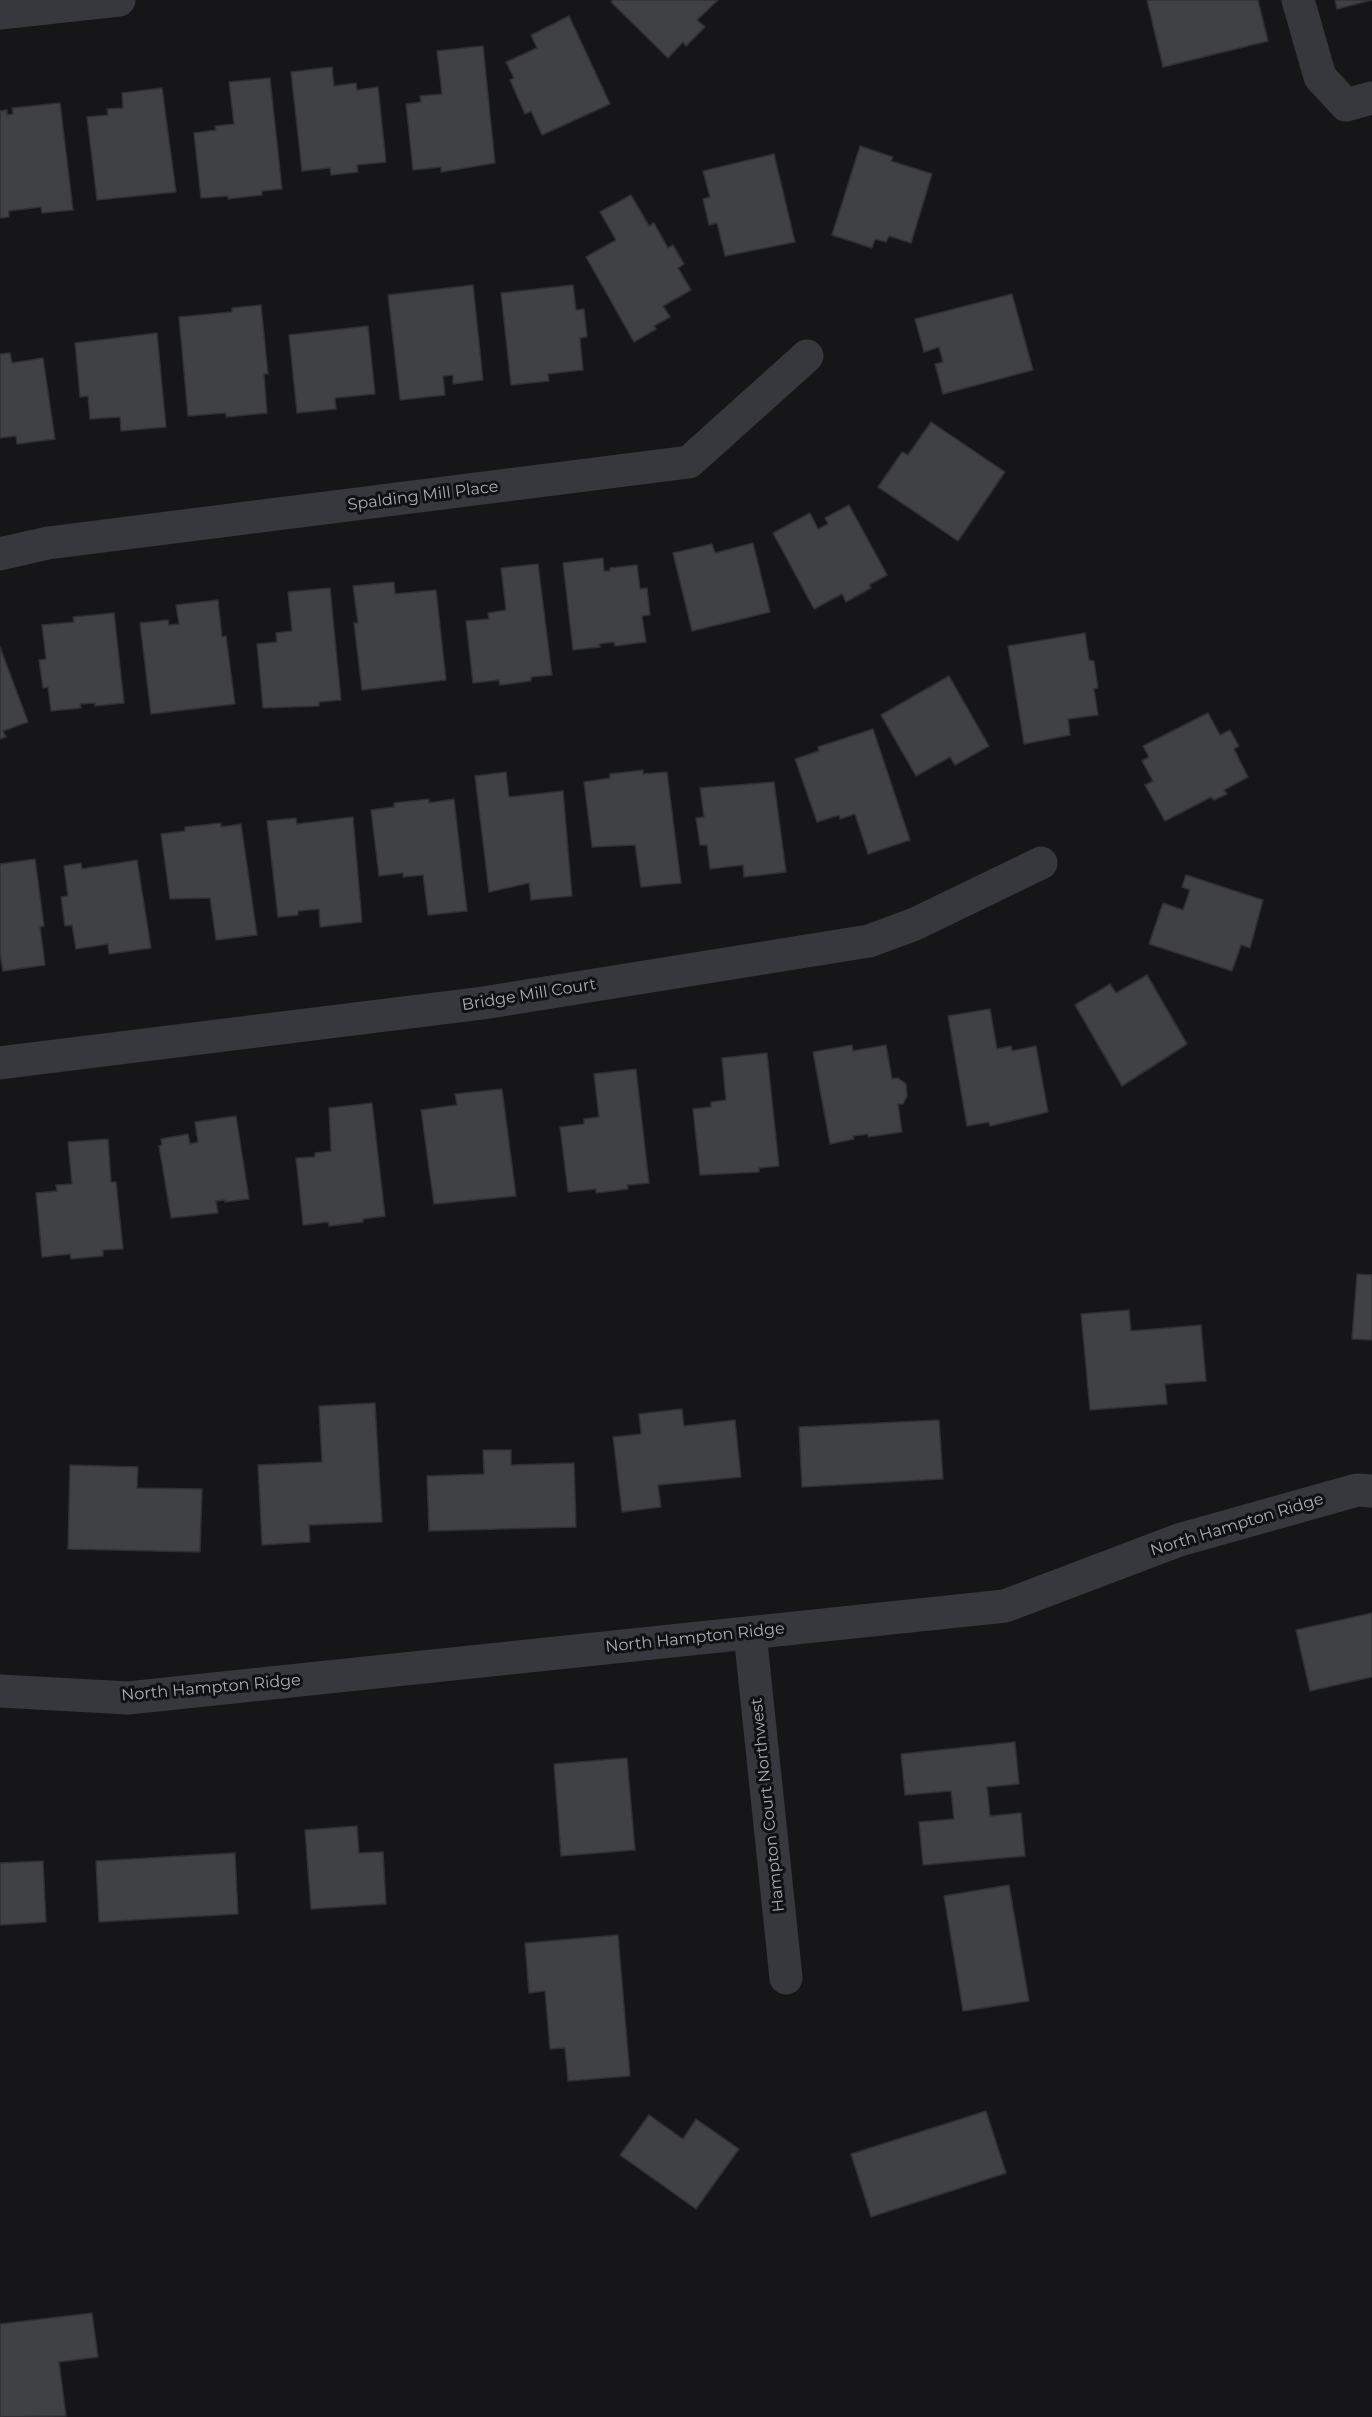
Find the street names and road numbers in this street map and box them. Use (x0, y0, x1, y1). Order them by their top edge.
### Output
street label: Spalding Mill Place (347, 477, 499, 515)
street label: Bridge Mill Court (461, 975, 597, 1015)
street label: North Hampton Ridge (1148, 1489, 1326, 1561)
street label: North Hampton Ridge (604, 1619, 786, 1657)
street label: North Hampton Ridge (120, 1671, 302, 1705)
street label: Hampton Court Northwest (747, 1697, 789, 1913)

